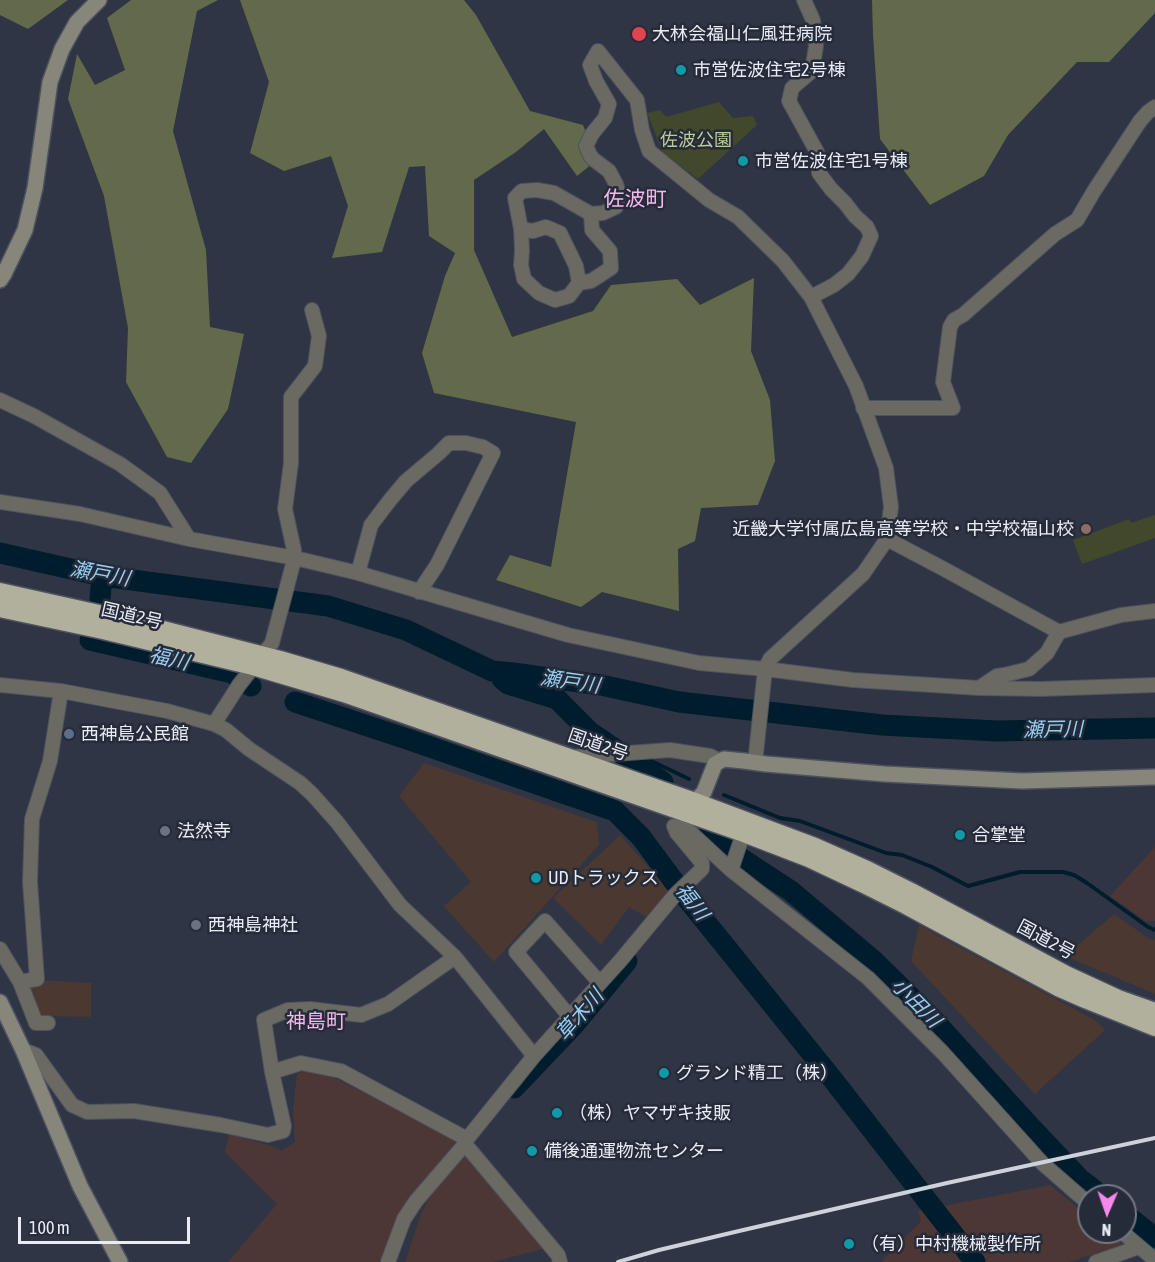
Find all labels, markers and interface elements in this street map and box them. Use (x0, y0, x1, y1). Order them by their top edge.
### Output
place label: 大林会福山仁風荘病院 (652, 23, 832, 45)
marker: 大林会福山仁風荘病院 (630, 25, 648, 43)
place label: 市営佐波住宅2号棟 (693, 59, 845, 81)
marker: 市営佐波住宅2号棟 (674, 63, 688, 77)
park label: 佐波公園 (660, 129, 732, 151)
place label: 市営佐波住宅1号棟 (755, 150, 907, 172)
marker: 市営佐波住宅1号棟 (736, 154, 750, 168)
district label: 佐波町 (604, 186, 666, 212)
place label: 近畿大学付属広島高等学校・中学校福山校 (732, 518, 1074, 540)
marker: 近畿大学付属広島高等学校・中学校福山校 (1079, 522, 1093, 536)
water label: 瀬戸川 (68, 557, 132, 591)
street label: 国道2号 (99, 598, 165, 634)
water label: 福川 (147, 643, 191, 675)
water label: 瀬戸川 (539, 666, 601, 698)
water label: 瀬戸川 (1023, 717, 1083, 743)
place label: 西神島公民館 (81, 723, 189, 745)
street label: 国道2号 (565, 725, 631, 765)
marker: 西神島公民館 (62, 727, 76, 741)
place label: 法然寺 (177, 820, 231, 842)
marker: 法然寺 (158, 824, 172, 838)
place label: 合掌堂 (972, 824, 1026, 846)
marker: 合掌堂 (953, 828, 967, 842)
place label: UDトラックス (548, 867, 659, 889)
marker: UDトラックス (529, 871, 543, 885)
water label: 福川 (670, 879, 714, 925)
place label: 西神島神社 (208, 914, 298, 936)
street label: 国道2号 (1013, 916, 1079, 964)
marker: 西神島神社 (189, 918, 203, 932)
water label: 小田川 (886, 973, 946, 1033)
water label: 草木川 (551, 984, 609, 1046)
district label: 神島町 (286, 1010, 346, 1034)
place label: グランド精工（株） (676, 1062, 838, 1084)
marker: グランド精工（株） (657, 1066, 671, 1080)
place label: （株）ヤマザキ技販 (569, 1102, 731, 1124)
marker: （株）ヤマザキ技販 (550, 1106, 564, 1120)
place label: 備後通運物流センター (544, 1140, 724, 1162)
marker: 備後通運物流センター (525, 1144, 539, 1158)
north arrow (1077, 1184, 1137, 1244)
scale bar (21, 1205, 194, 1243)
text: 100 m (29, 1217, 70, 1238)
text: N (1101, 1221, 1111, 1239)
place label: （有）中村機械製作所 (861, 1233, 1041, 1255)
marker: （有）中村機械製作所 (842, 1237, 856, 1251)

